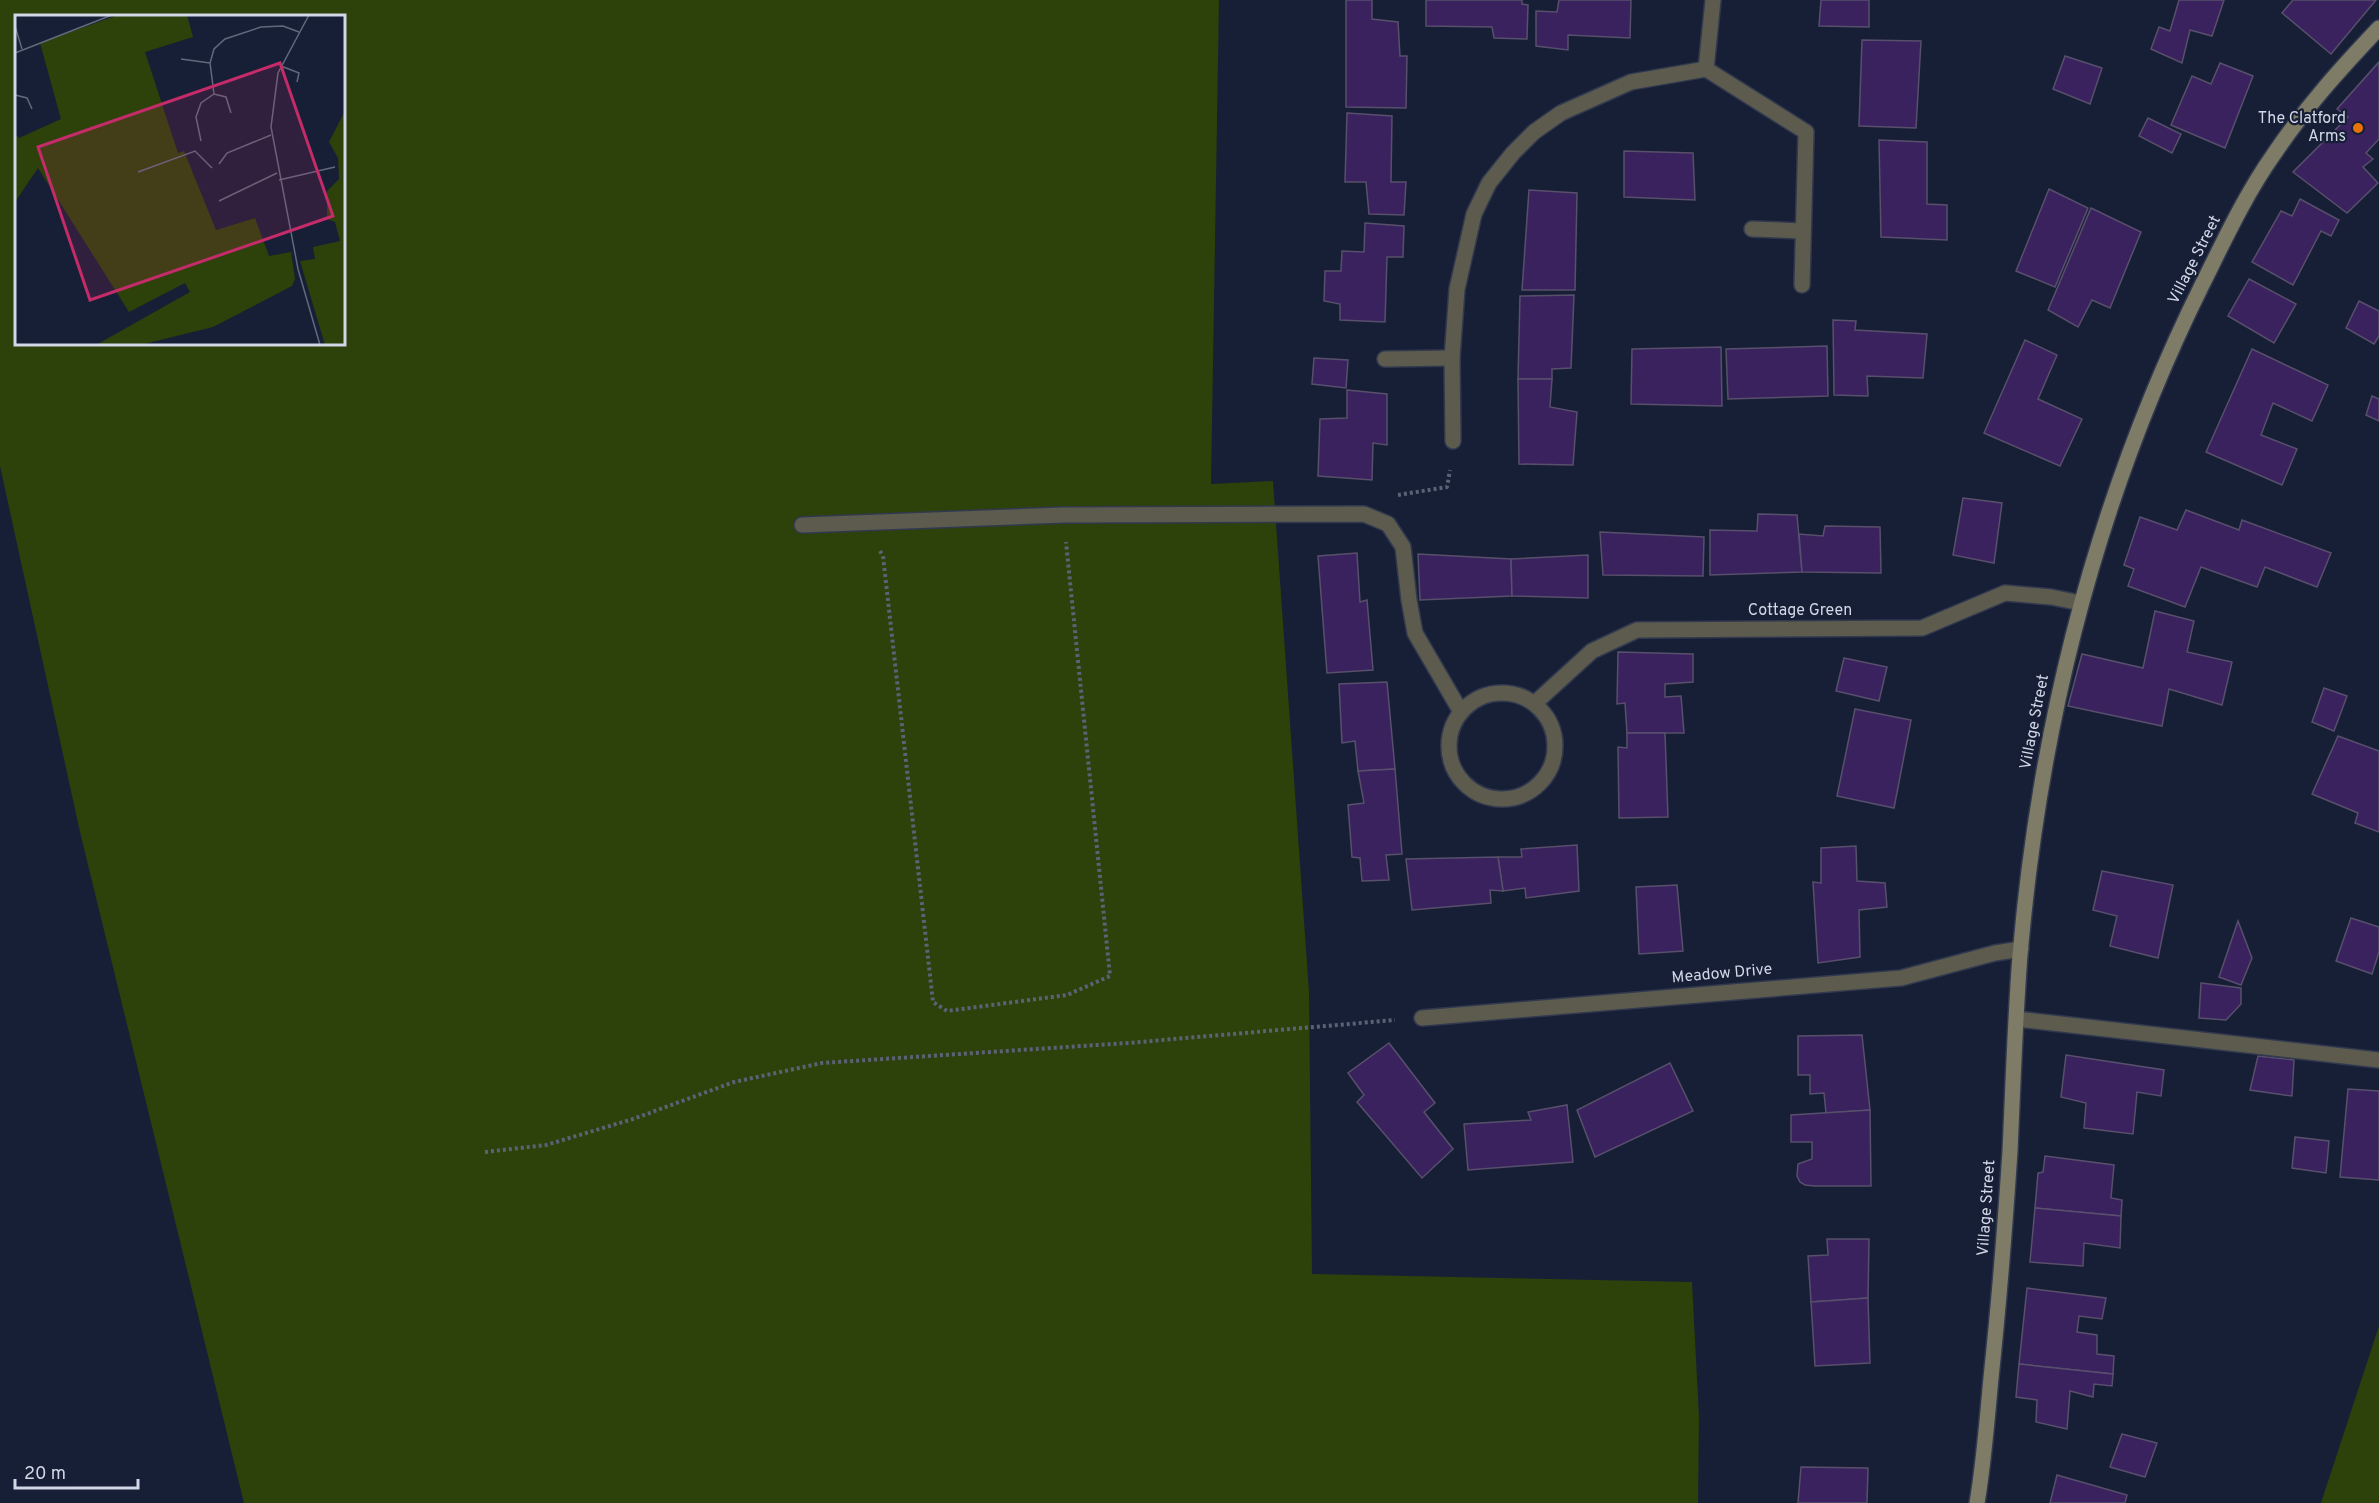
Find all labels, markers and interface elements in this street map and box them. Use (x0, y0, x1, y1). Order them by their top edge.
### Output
inset map (15, 15, 345, 345)
place label: The Clatford Arms (2258, 109, 2346, 147)
marker: The Clatford Arms (2351, 121, 2365, 135)
street label: Village Street (2164, 212, 2226, 308)
street label: Cottage Green (1748, 601, 1852, 621)
street label: Village Street (2016, 673, 2054, 771)
street label: Meadow Drive (1671, 960, 1773, 988)
street label: Village Street (1974, 1159, 2000, 1257)
scale bar (15, 1452, 138, 1490)
text: 20 m (24, 1463, 66, 1486)

